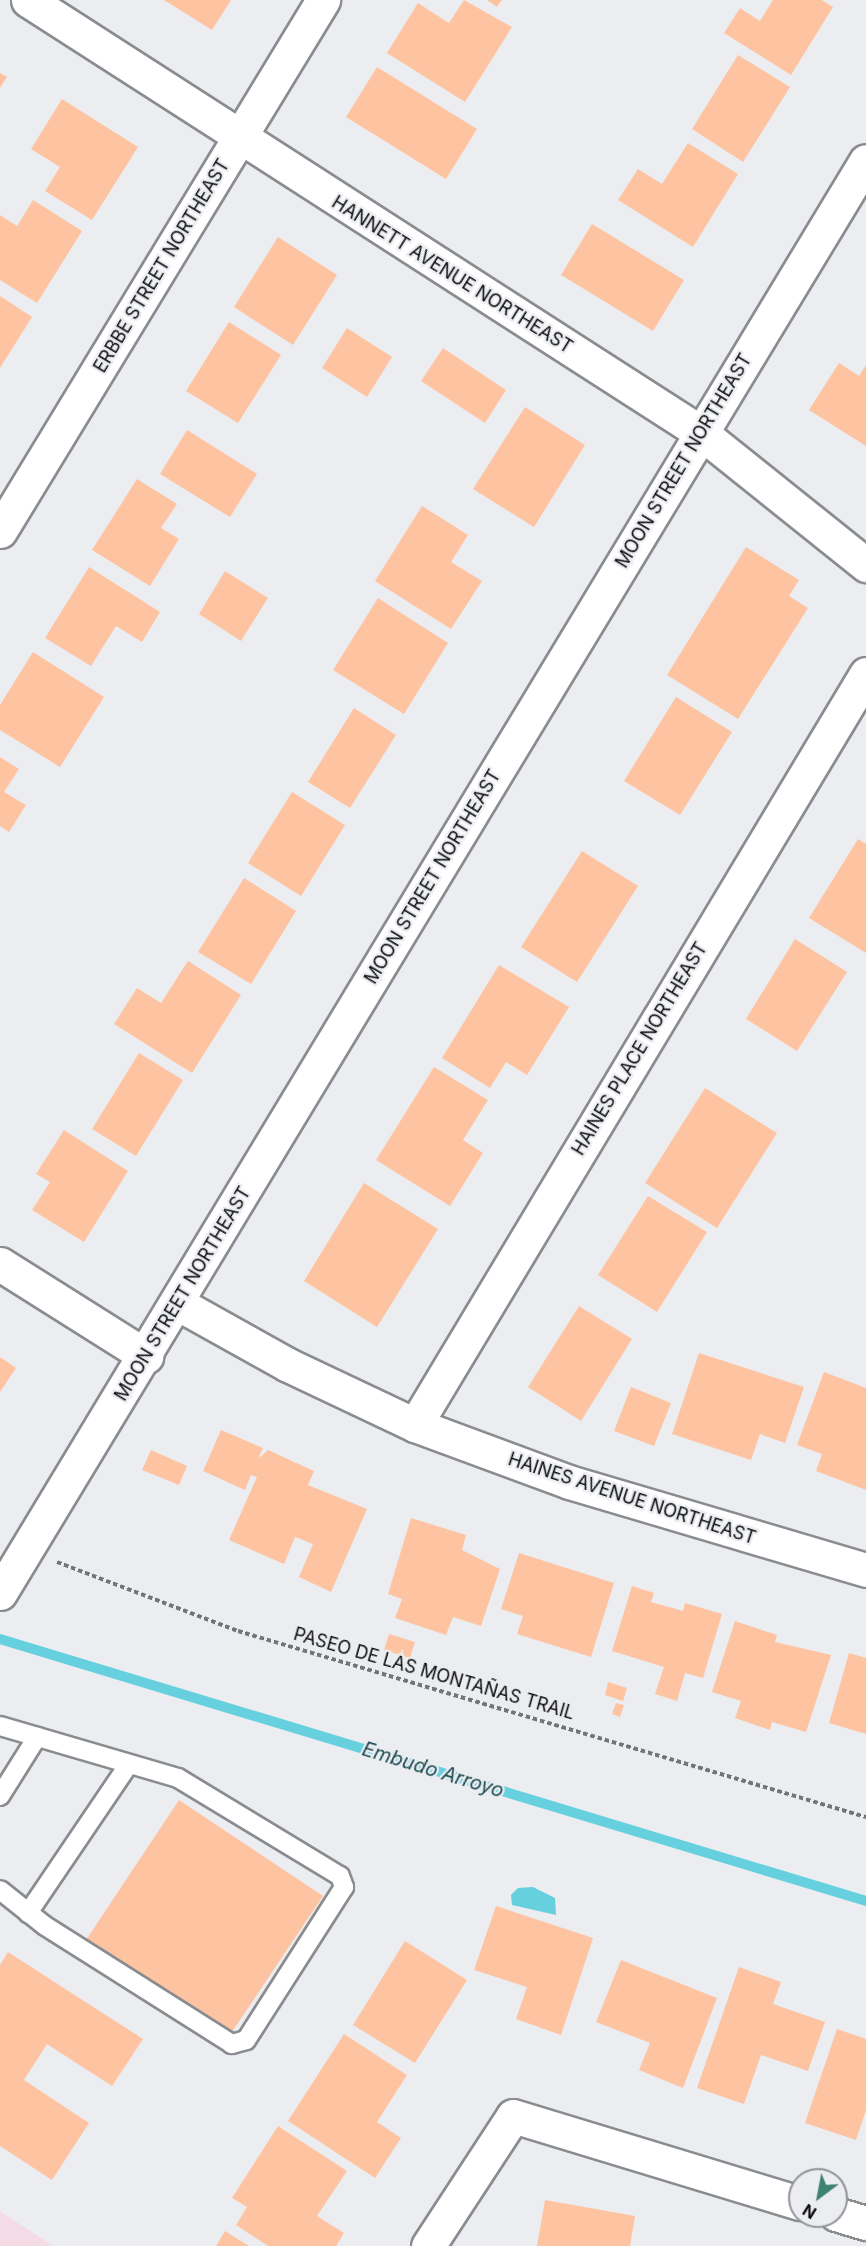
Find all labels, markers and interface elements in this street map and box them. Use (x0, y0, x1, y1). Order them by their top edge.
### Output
street label: ERBBE STREET NORTHEAST (90, 155, 234, 377)
street label: HANNETT AVENUE NORTHEAST (328, 192, 576, 358)
street label: MOON STREET NORTHEAST (611, 350, 757, 572)
street label: MOON STREET NORTHEAST (360, 766, 506, 988)
street label: HAINES PLACE NORTHEAST (568, 939, 712, 1159)
street label: MOON STREET NORTHEAST (110, 1183, 256, 1405)
street label: HAINES AVENUE NORTHEAST (505, 1449, 759, 1549)
street label: PASEO DE LAS MONTAÑAS TRAIL (291, 1623, 577, 1725)
water label: Embudo Arroyo (359, 1737, 507, 1803)
north arrow (788, 2168, 848, 2228)
text: N (799, 2200, 820, 2223)

